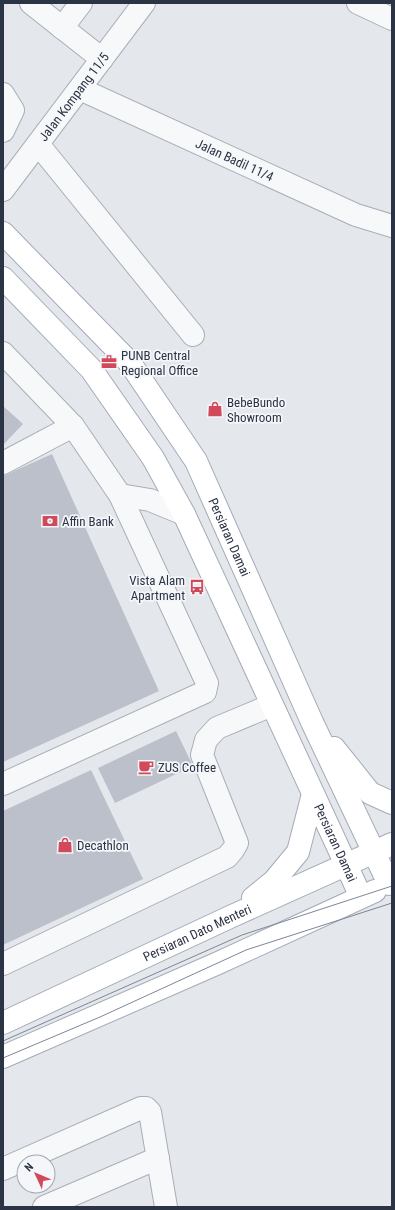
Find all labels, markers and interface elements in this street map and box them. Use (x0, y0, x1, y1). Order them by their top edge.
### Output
street label: Jalan Kompang 11/5 (36, 50, 112, 144)
street label: Jalan Badil 11/4 (193, 136, 276, 185)
place label: PUNB Central Regional Office (121, 348, 198, 378)
office icon: PUNB Central Regional Office (100, 353, 118, 371)
place label: BebeBundo Showroom (227, 395, 285, 425)
shop icon: BebeBundo Showroom (206, 400, 224, 418)
street label: Persiaran Damai (205, 496, 253, 579)
bank icon: Affin Bank (41, 512, 59, 530)
place label: Affin Bank (62, 514, 114, 529)
place label: Vista Alam Apartment (129, 573, 185, 603)
bus stop icon: Vista Alam Apartment (188, 578, 206, 596)
cafe icon: ZUS Coffee (137, 758, 155, 776)
place label: ZUS Coffee (158, 760, 216, 775)
street label: Persiaran Damai (311, 801, 360, 884)
shop icon: Decathlon (56, 836, 74, 854)
place label: Decathlon (77, 838, 129, 853)
street label: Persiaran Dato Menteri (141, 901, 254, 965)
north arrow (16, 1154, 56, 1194)
text: N (22, 1160, 36, 1174)

